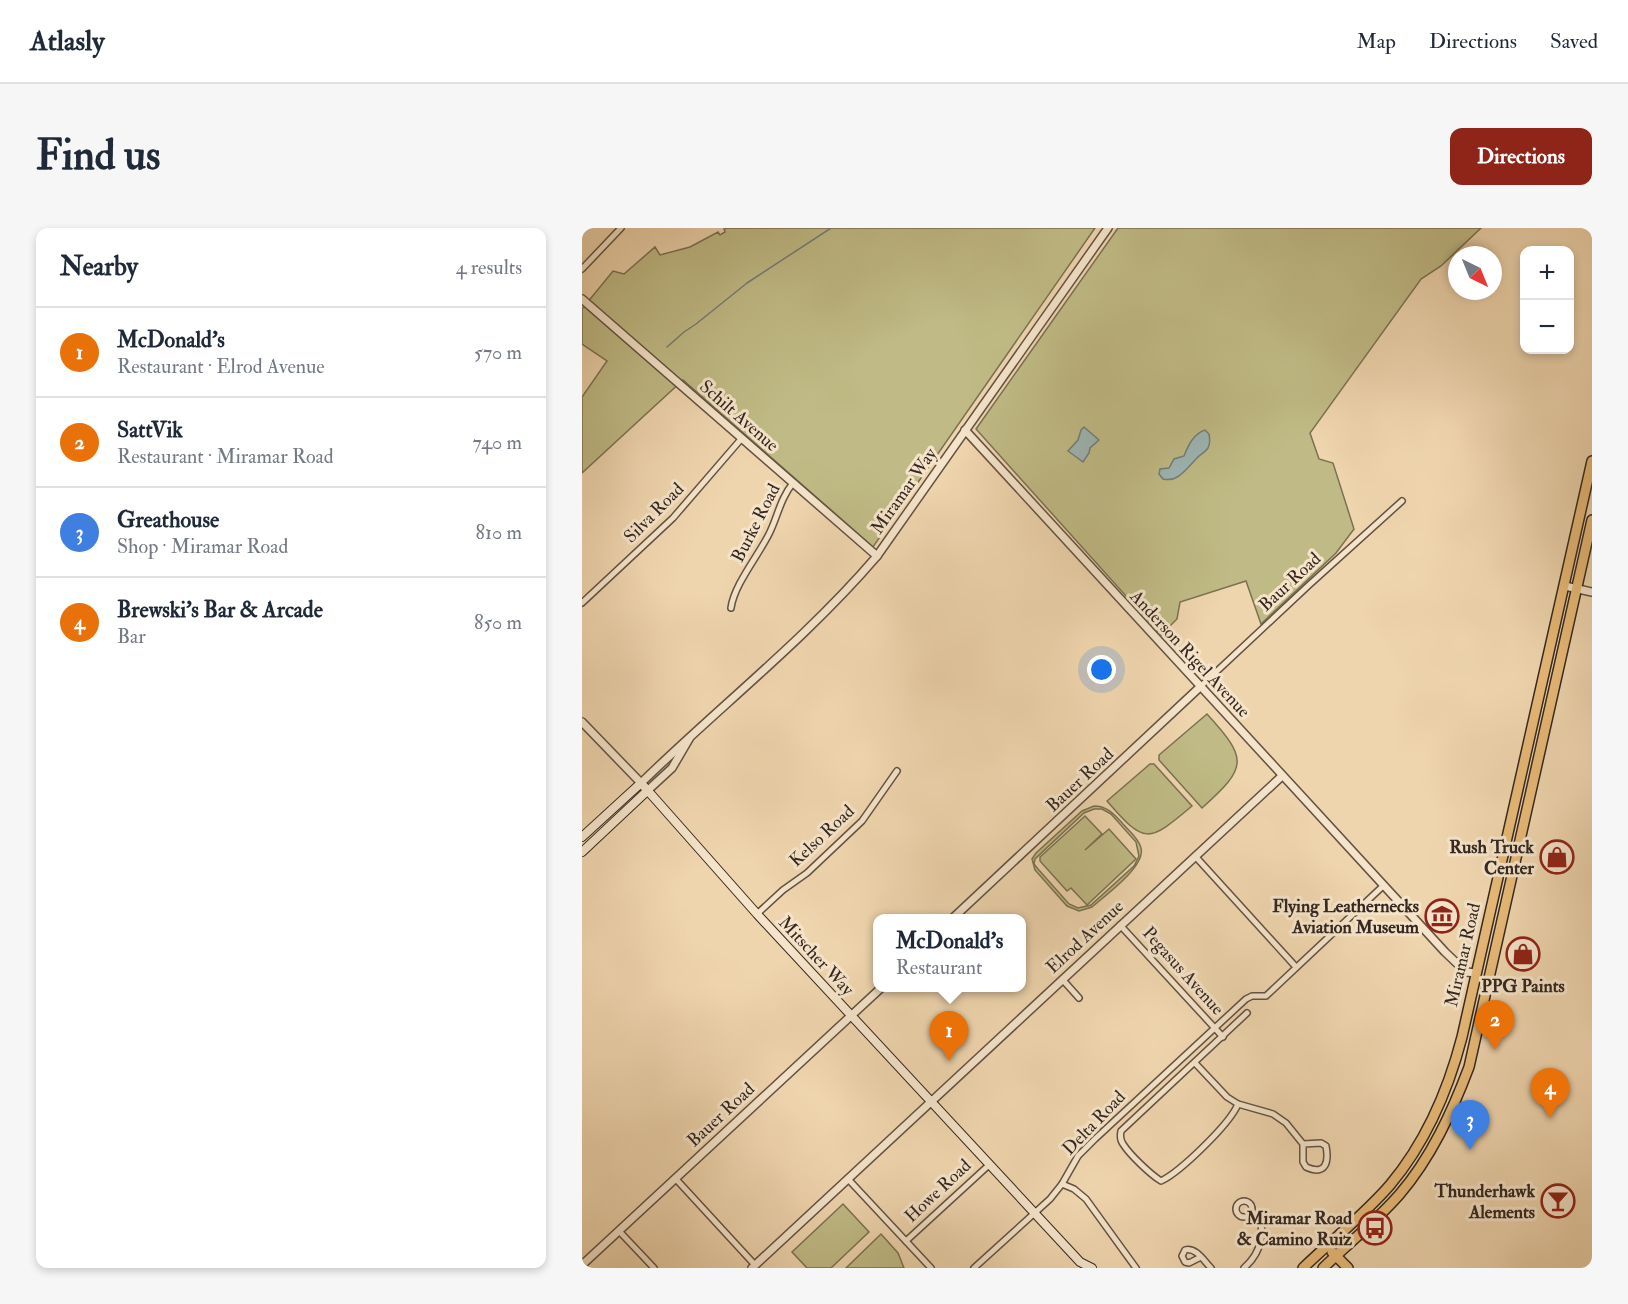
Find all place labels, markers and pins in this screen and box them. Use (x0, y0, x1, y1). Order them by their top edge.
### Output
place label: Rush Truck Center (1449, 836, 1534, 880)
shop icon: Rush Truck Center (1539, 839, 1575, 875)
place label: Flying Leathernecks Aviation Museum (1272, 895, 1420, 939)
museum icon: Flying Leathernecks Aviation Museum (1424, 898, 1460, 934)
shop icon: PPG Paints (1505, 936, 1541, 972)
place label: PPG Paints (1481, 975, 1565, 998)
pin: 2 (1476, 1000, 1514, 1050)
pin: 1 (930, 1012, 968, 1061)
pin: 4 (1530, 1068, 1570, 1118)
pin: 3 (1450, 1100, 1490, 1150)
place label: Thunderhawk Alements (1433, 1180, 1535, 1224)
bar icon: Thunderhawk Alements (1540, 1183, 1576, 1219)
place label: Miramar Road & Camino Ruiz (1237, 1207, 1352, 1251)
bus stop icon: Miramar Road & Camino Ruiz (1357, 1210, 1393, 1246)

